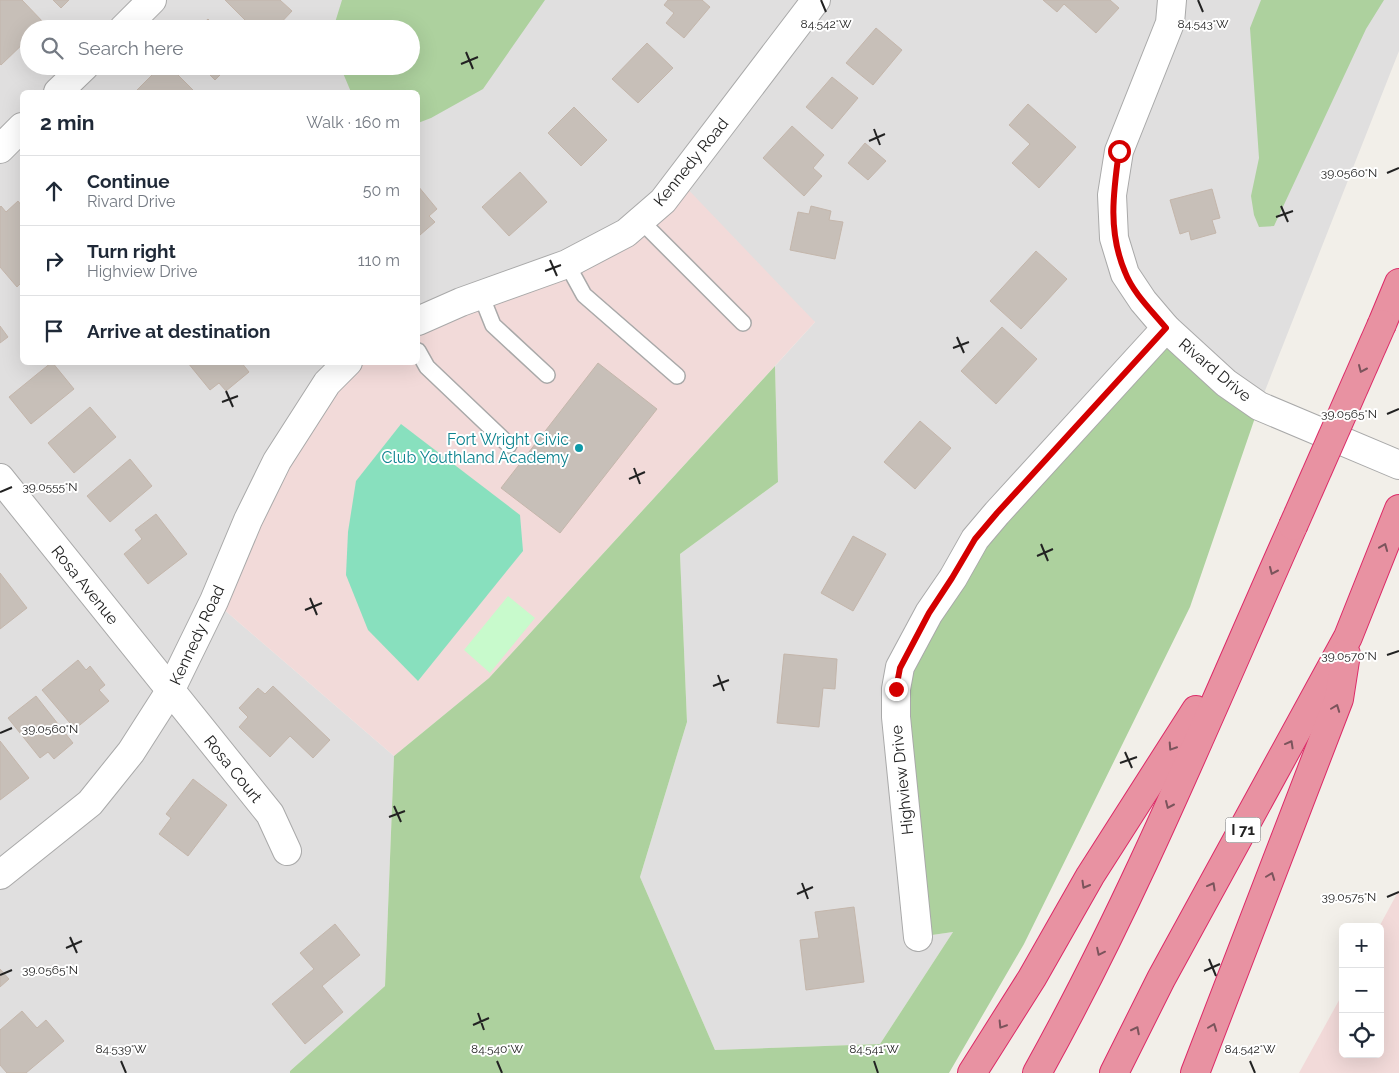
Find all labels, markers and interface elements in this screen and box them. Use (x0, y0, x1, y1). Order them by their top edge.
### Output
text: 84.542°W (801, 17, 852, 31)
text: 84.543°W (1178, 17, 1229, 31)
search box (20, 20, 420, 75)
icon: search (38, 34, 66, 62)
text: Search here (78, 37, 184, 59)
text: 2 min (40, 110, 94, 135)
text: Walk · 160 m (306, 113, 400, 132)
street label: Kennedy Road (650, 114, 732, 210)
route start (1108, 140, 1131, 163)
text: 39.0560°N (1321, 166, 1377, 180)
text: Continue (87, 170, 170, 192)
icon: ahead (40, 177, 68, 205)
text: 50 m (363, 181, 400, 200)
text: Rivard Drive (87, 192, 176, 211)
text: Turn right (87, 240, 176, 262)
icon: right (40, 247, 68, 275)
text: 110 m (358, 251, 400, 270)
text: Highview Drive (87, 262, 197, 281)
icon: arrive (40, 317, 68, 345)
text: Arrive at destination (87, 320, 271, 342)
street label: Rivard Drive (1175, 334, 1255, 406)
one-way arrow (1358, 364, 1369, 373)
text: 39.0565°N (1321, 407, 1377, 421)
place label: Fort Wright Civic Club Youthland Academy (382, 430, 569, 467)
marker: Fort Wright Civic Club Youthland Academy (573, 442, 585, 454)
text: 39.0555°N (22, 480, 78, 494)
street label: Rosa Avenue (47, 542, 123, 628)
one-way arrow (1378, 543, 1388, 552)
one-way arrow (1269, 566, 1280, 575)
street label: Kennedy Road (166, 582, 228, 688)
text: 39.0570°N (1321, 649, 1377, 663)
route end (885, 678, 908, 701)
one-way arrow (1330, 704, 1340, 713)
text: 39.0560°N (22, 722, 78, 736)
street label: Highview Drive (887, 724, 917, 836)
street label: Rosa Court (200, 731, 266, 807)
one-way arrow (1284, 740, 1294, 749)
one-way arrow (1169, 742, 1178, 751)
one-way arrow (1164, 800, 1175, 809)
road number: I 71 (1226, 818, 1260, 842)
one-way arrow (1265, 872, 1275, 881)
one-way arrow (1081, 879, 1091, 888)
one-way arrow (1206, 882, 1216, 891)
text: 39.0575°N (1322, 890, 1376, 904)
map controls (1339, 923, 1384, 1058)
button: + (1339, 923, 1384, 968)
one-way arrow (1095, 947, 1106, 956)
text: 39.0565°N (22, 963, 78, 977)
button: − (1339, 968, 1384, 1013)
button: locate (1339, 1013, 1384, 1058)
one-way arrow (999, 1019, 1009, 1028)
one-way arrow (1207, 1024, 1217, 1032)
one-way arrow (1130, 1026, 1140, 1035)
text: 84.539°W (95, 1042, 147, 1056)
text: 84.540°W (471, 1042, 523, 1056)
text: 84.541°W (849, 1042, 899, 1056)
text: 84.542°W (1225, 1042, 1276, 1056)

